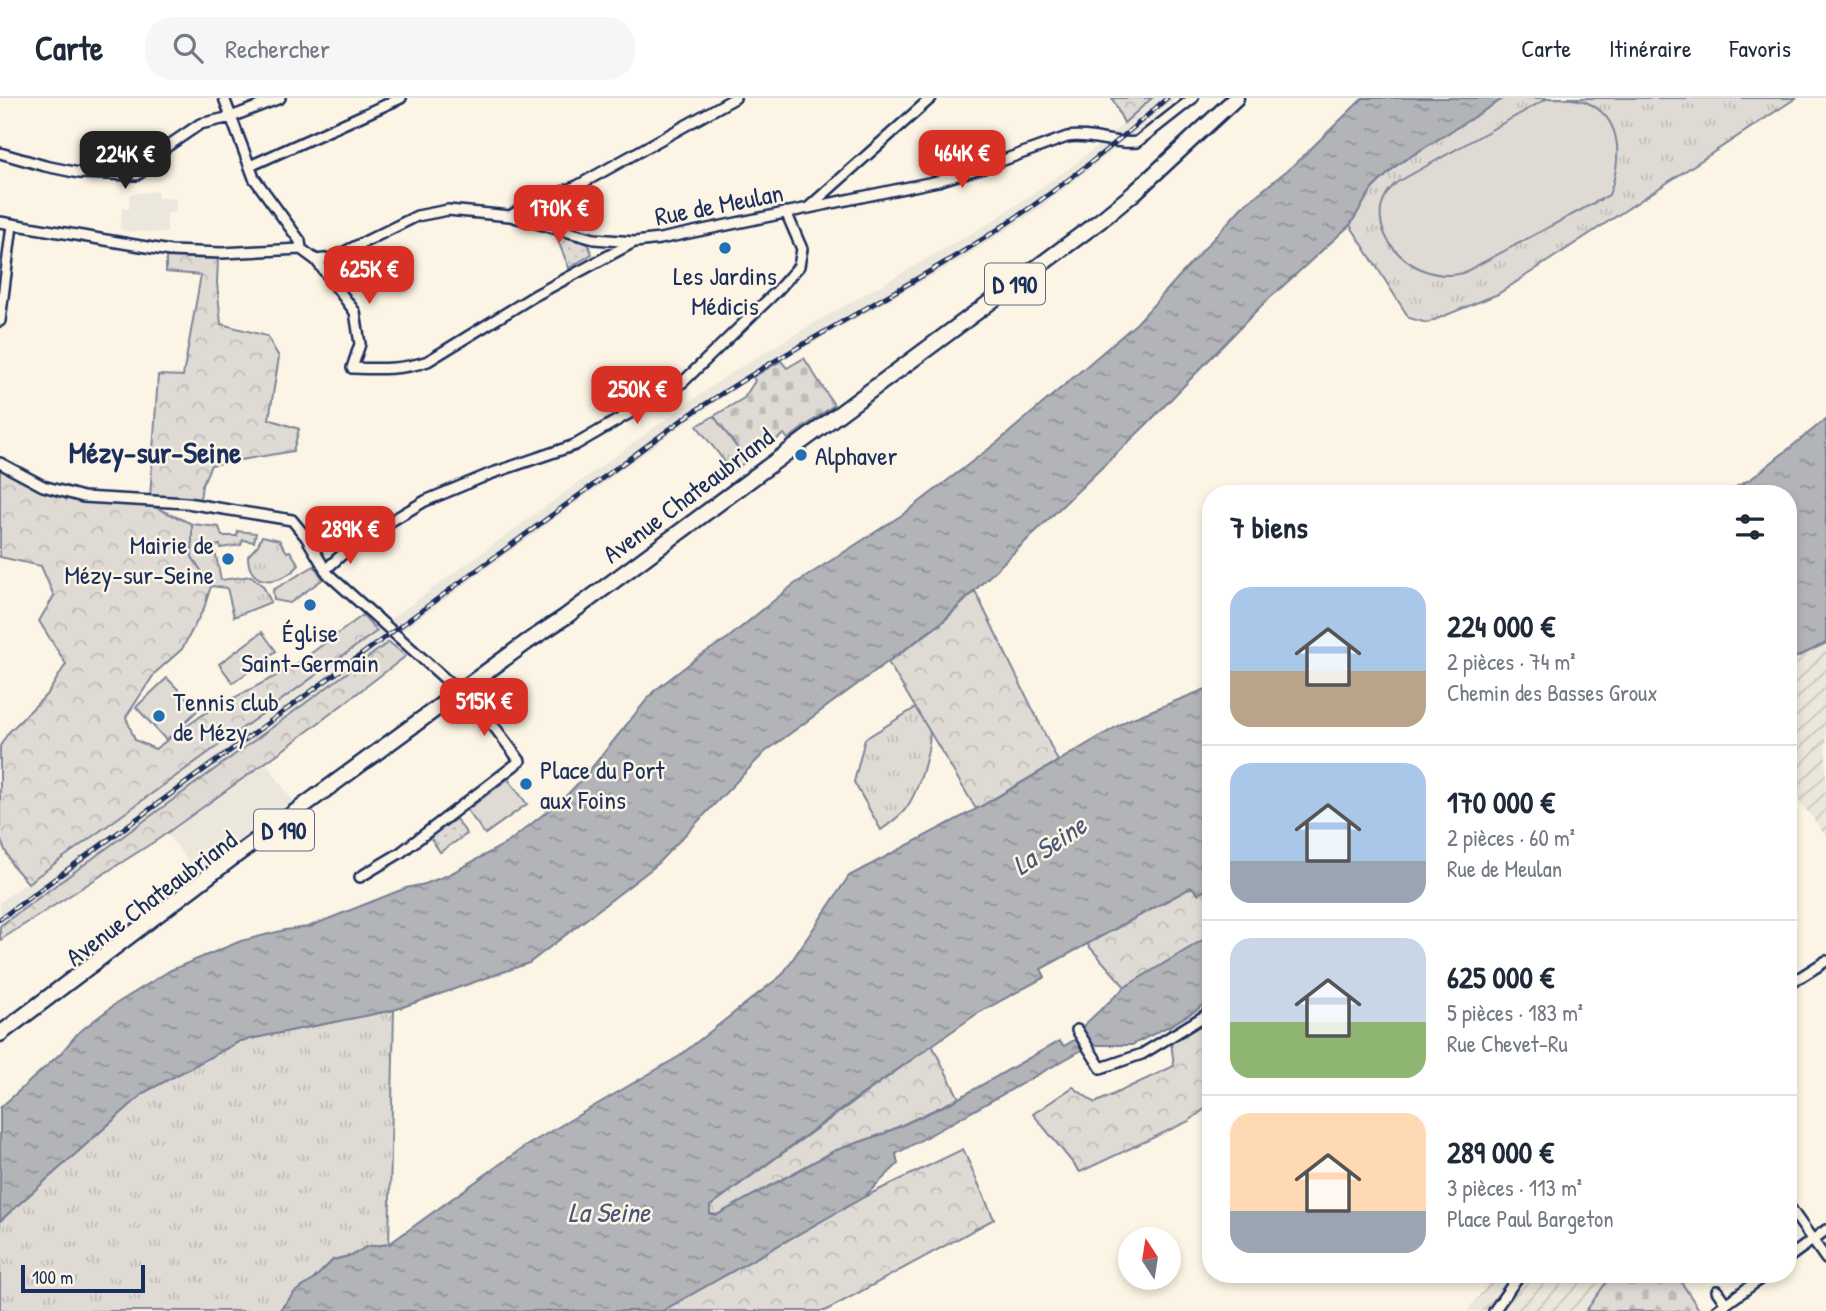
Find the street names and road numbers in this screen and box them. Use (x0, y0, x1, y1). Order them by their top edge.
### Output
street label: Rue de Meulan (652, 174, 786, 234)
road number: D 190 (985, 264, 1045, 304)
street label: Avenue Chateaubriand (595, 419, 781, 571)
road number: D 190 (254, 810, 314, 850)
street label: Avenue Chateaubriand (58, 822, 244, 974)

